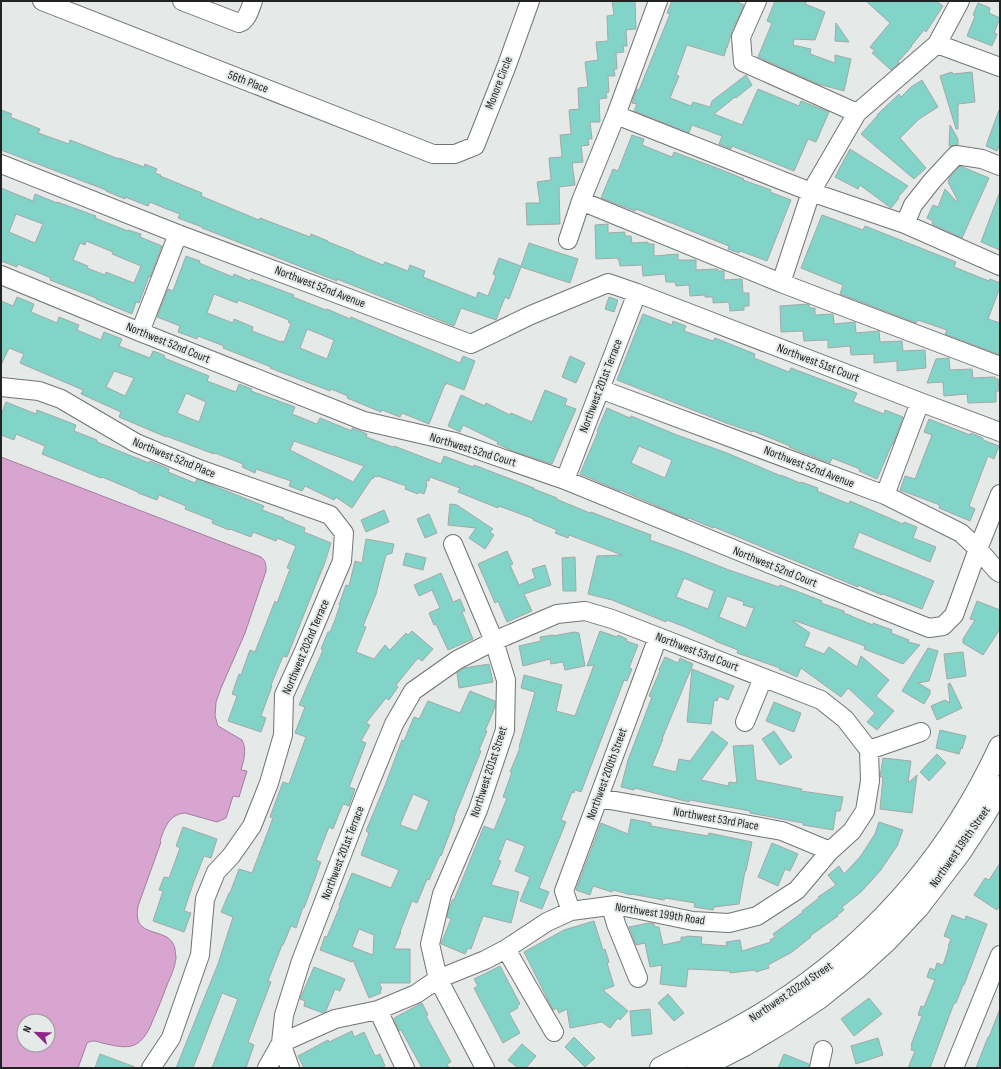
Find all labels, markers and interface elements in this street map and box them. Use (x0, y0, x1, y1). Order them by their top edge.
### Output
street label: Monore Circle (482, 54, 516, 112)
street label: 56th Place (226, 67, 271, 97)
street label: Northwest 52nd Avenue (272, 263, 368, 311)
street label: Northwest 52nd Court (124, 319, 213, 367)
street label: Northwest 201st Terrace (576, 337, 626, 435)
street label: Northwest 51st Court (775, 340, 861, 386)
street label: Northwest 52nd Court (428, 430, 518, 470)
street label: Northwest 52nd Place (130, 435, 218, 482)
street label: Northwest 52nd Avenue (761, 443, 857, 491)
street label: Northwest 52nd Court (731, 543, 820, 591)
street label: Northwest 202nd Terrace (279, 597, 333, 697)
street label: Northwest 53rd Court (653, 629, 741, 675)
street label: Northwest 201st Street (467, 724, 511, 819)
street label: Northwest 200th Street (583, 726, 631, 822)
street label: Northwest 199th Street (926, 803, 994, 891)
street label: Northwest 201st Terrace (318, 804, 368, 902)
street label: Northwest 53rd Place (672, 804, 760, 834)
street label: Northwest 199th Road (614, 900, 706, 928)
street label: Northwest 202nd Street (746, 958, 836, 1025)
north arrow (16, 1013, 56, 1053)
text: N (20, 1024, 34, 1035)

